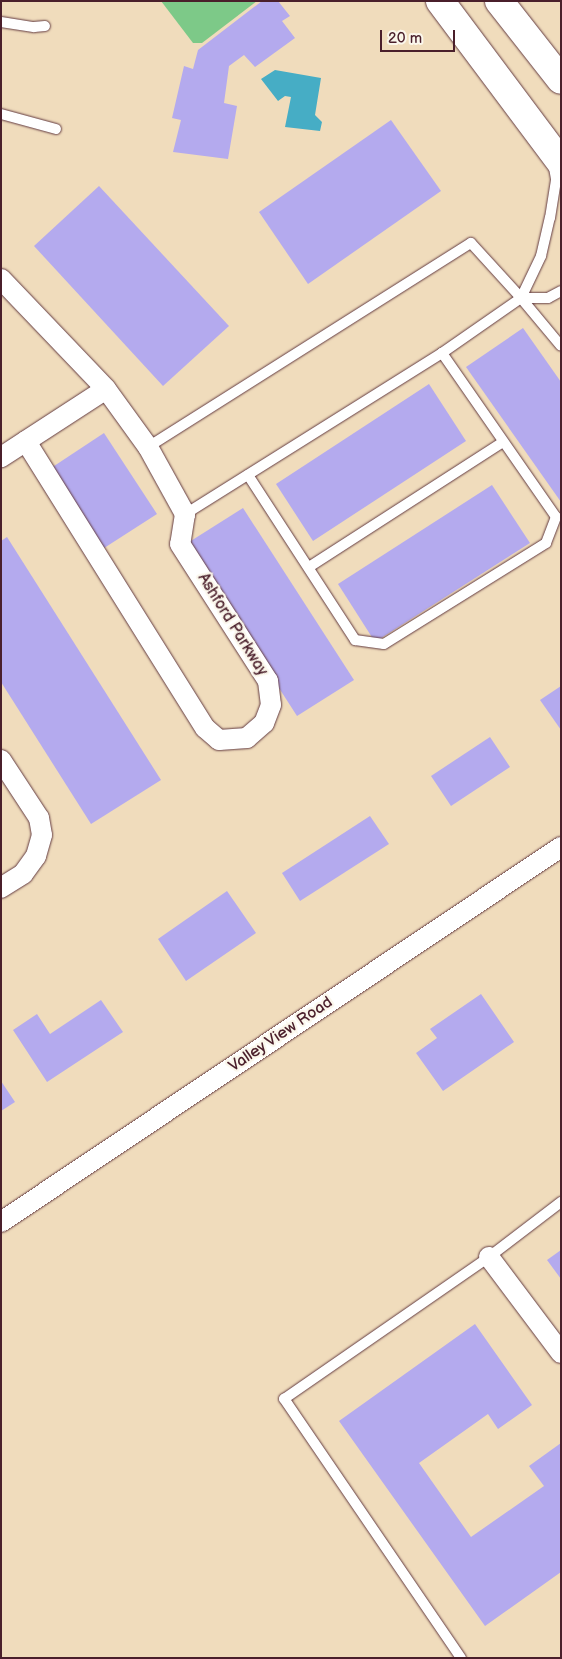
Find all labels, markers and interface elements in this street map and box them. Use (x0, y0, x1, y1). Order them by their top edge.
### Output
scale bar (382, 20, 457, 52)
text: 20 m (388, 29, 422, 48)
street label: Ashford Parkway (193, 570, 271, 680)
street label: Valley View Road (225, 993, 337, 1077)

